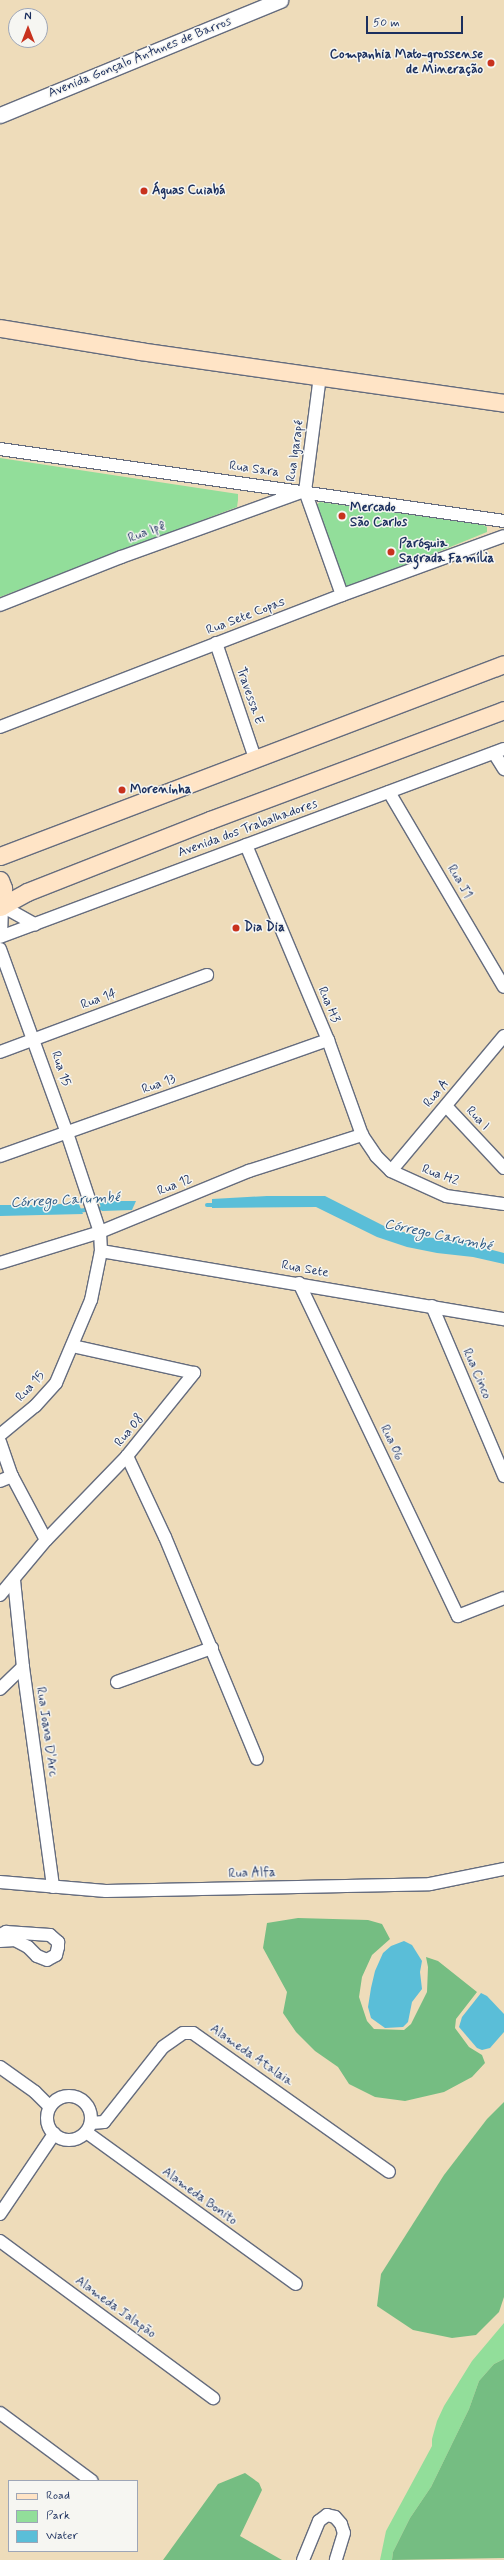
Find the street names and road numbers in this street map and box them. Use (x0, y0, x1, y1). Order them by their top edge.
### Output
street label: Avenida Gonçalo Antunes de Barros (47, 14, 233, 102)
street label: Rua Igarapé (284, 417, 308, 485)
street label: Rua Sara (229, 459, 279, 481)
street label: Rua Ipê (125, 518, 169, 548)
street label: Rua Sete Copas (205, 595, 287, 639)
street label: Travessa E (232, 665, 266, 727)
street label: Avenida dos Trabalhadores (177, 797, 319, 861)
street label: Rua J1 (443, 862, 475, 902)
street label: Rua H3 (313, 985, 343, 1025)
street label: Rua 14 (79, 986, 119, 1014)
street label: Rua 15 (47, 1049, 73, 1089)
street label: Rua 13 (140, 1072, 178, 1098)
street label: Rua A (421, 1077, 453, 1111)
street label: Rua I (461, 1103, 493, 1135)
street label: Rua H2 (419, 1162, 461, 1190)
street label: Rua 12 (155, 1172, 195, 1200)
street label: Rua Sete (280, 1258, 330, 1282)
street label: Rua Cinco (458, 1346, 494, 1402)
street label: Rua 15 (13, 1368, 49, 1406)
street label: Rua 08 (112, 1411, 148, 1451)
street label: Rua 06 (376, 1423, 406, 1463)
street label: Rua Joana D'Arc (32, 1685, 60, 1779)
street label: Rua Alfa (228, 1866, 276, 1882)
street label: Alameda Atalaia (207, 2022, 295, 2090)
street label: Alameda Bonito (159, 2165, 239, 2229)
street label: Alameda Jalapão (72, 2274, 158, 2342)

